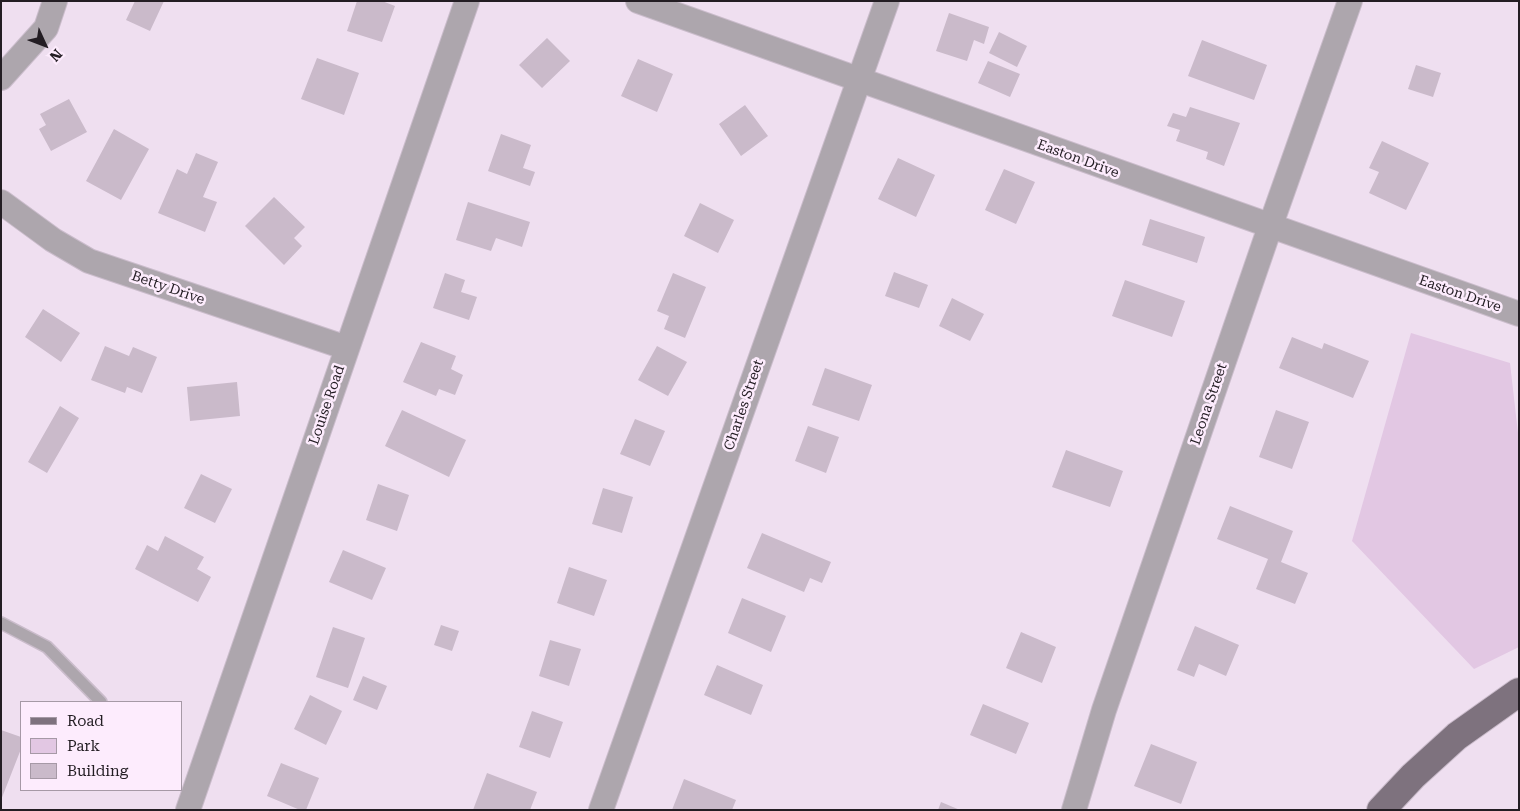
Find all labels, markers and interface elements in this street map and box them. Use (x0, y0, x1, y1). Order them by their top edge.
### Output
north arrow (20, 20, 70, 70)
text: N (46, 46, 65, 65)
street label: Easton Drive (1035, 136, 1121, 182)
street label: Betty Drive (129, 268, 207, 308)
street label: Easton Drive (1417, 272, 1503, 316)
street label: Charles Street (721, 357, 767, 453)
street label: Leona Street (1187, 361, 1231, 447)
street label: Louise Road (306, 363, 348, 447)
legend (20, 701, 182, 791)
text: Road (67, 712, 104, 730)
text: Park (67, 737, 100, 755)
text: Building (67, 762, 128, 780)

